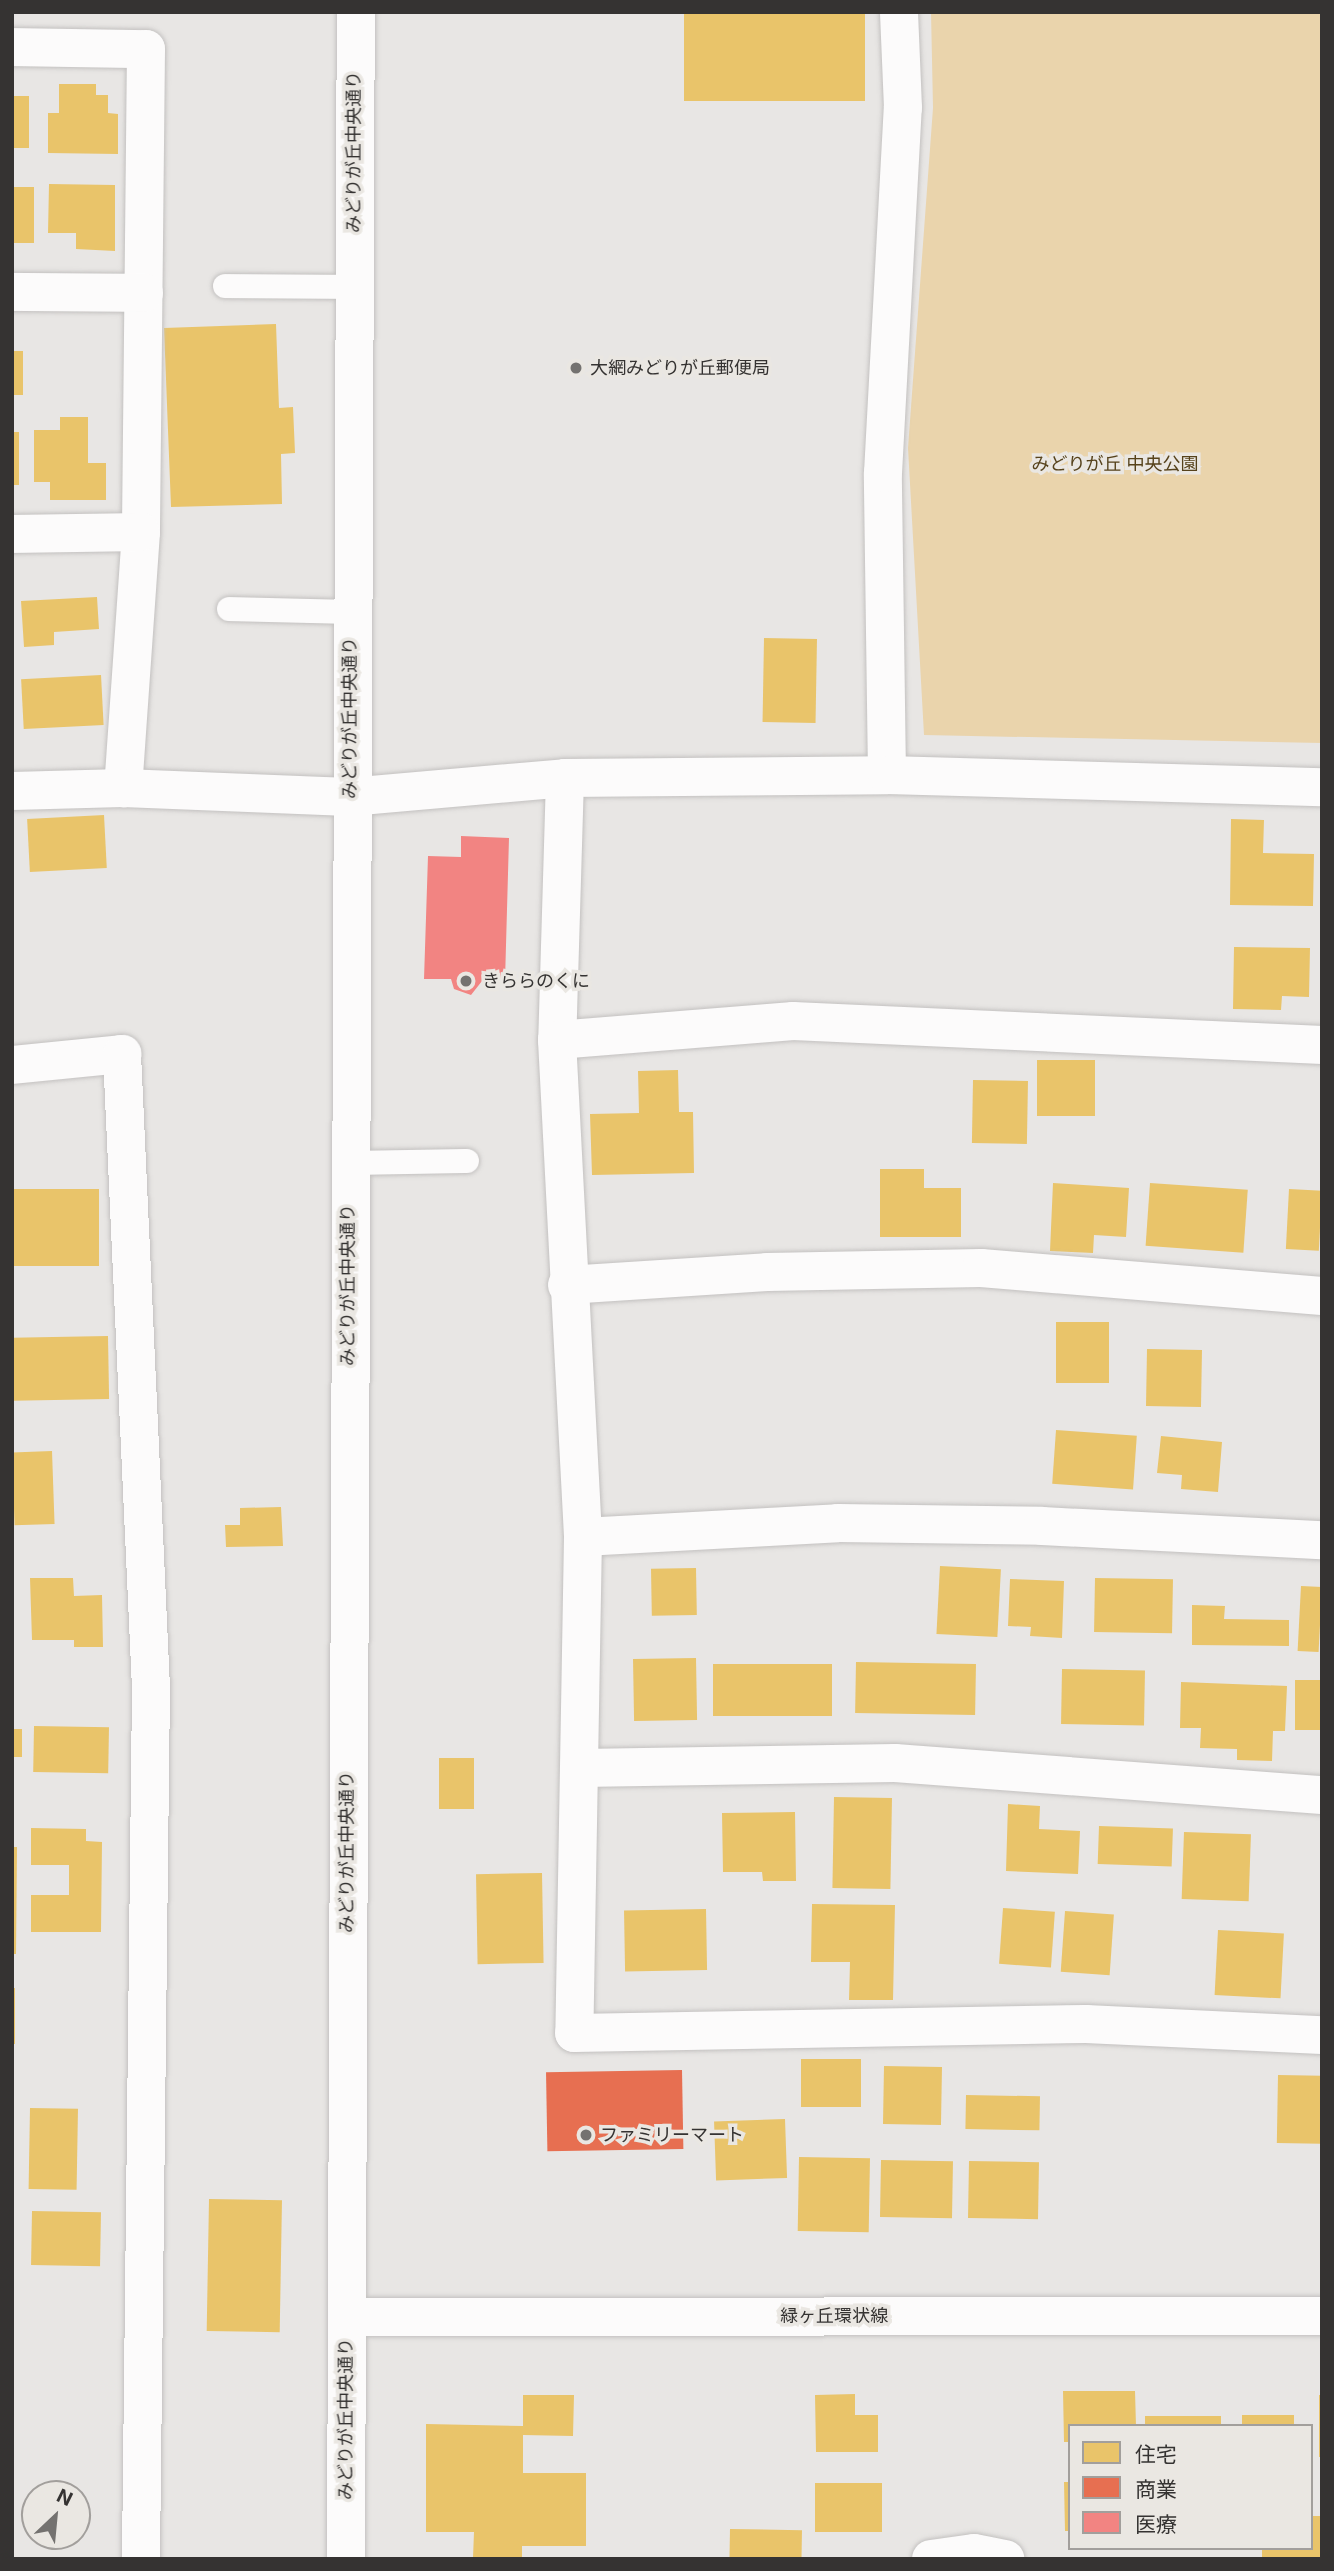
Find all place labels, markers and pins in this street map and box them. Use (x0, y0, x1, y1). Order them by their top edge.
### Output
place label: 大網みどりが丘郵便局 (590, 357, 770, 379)
marker: 大網みどりが丘郵便局 (568, 360, 584, 376)
place label: きららのくに (482, 970, 590, 992)
marker: きららのくに (456, 971, 476, 991)
place label: ファミリーマート (600, 2124, 744, 2146)
marker: ファミリーマート (578, 2127, 594, 2143)

